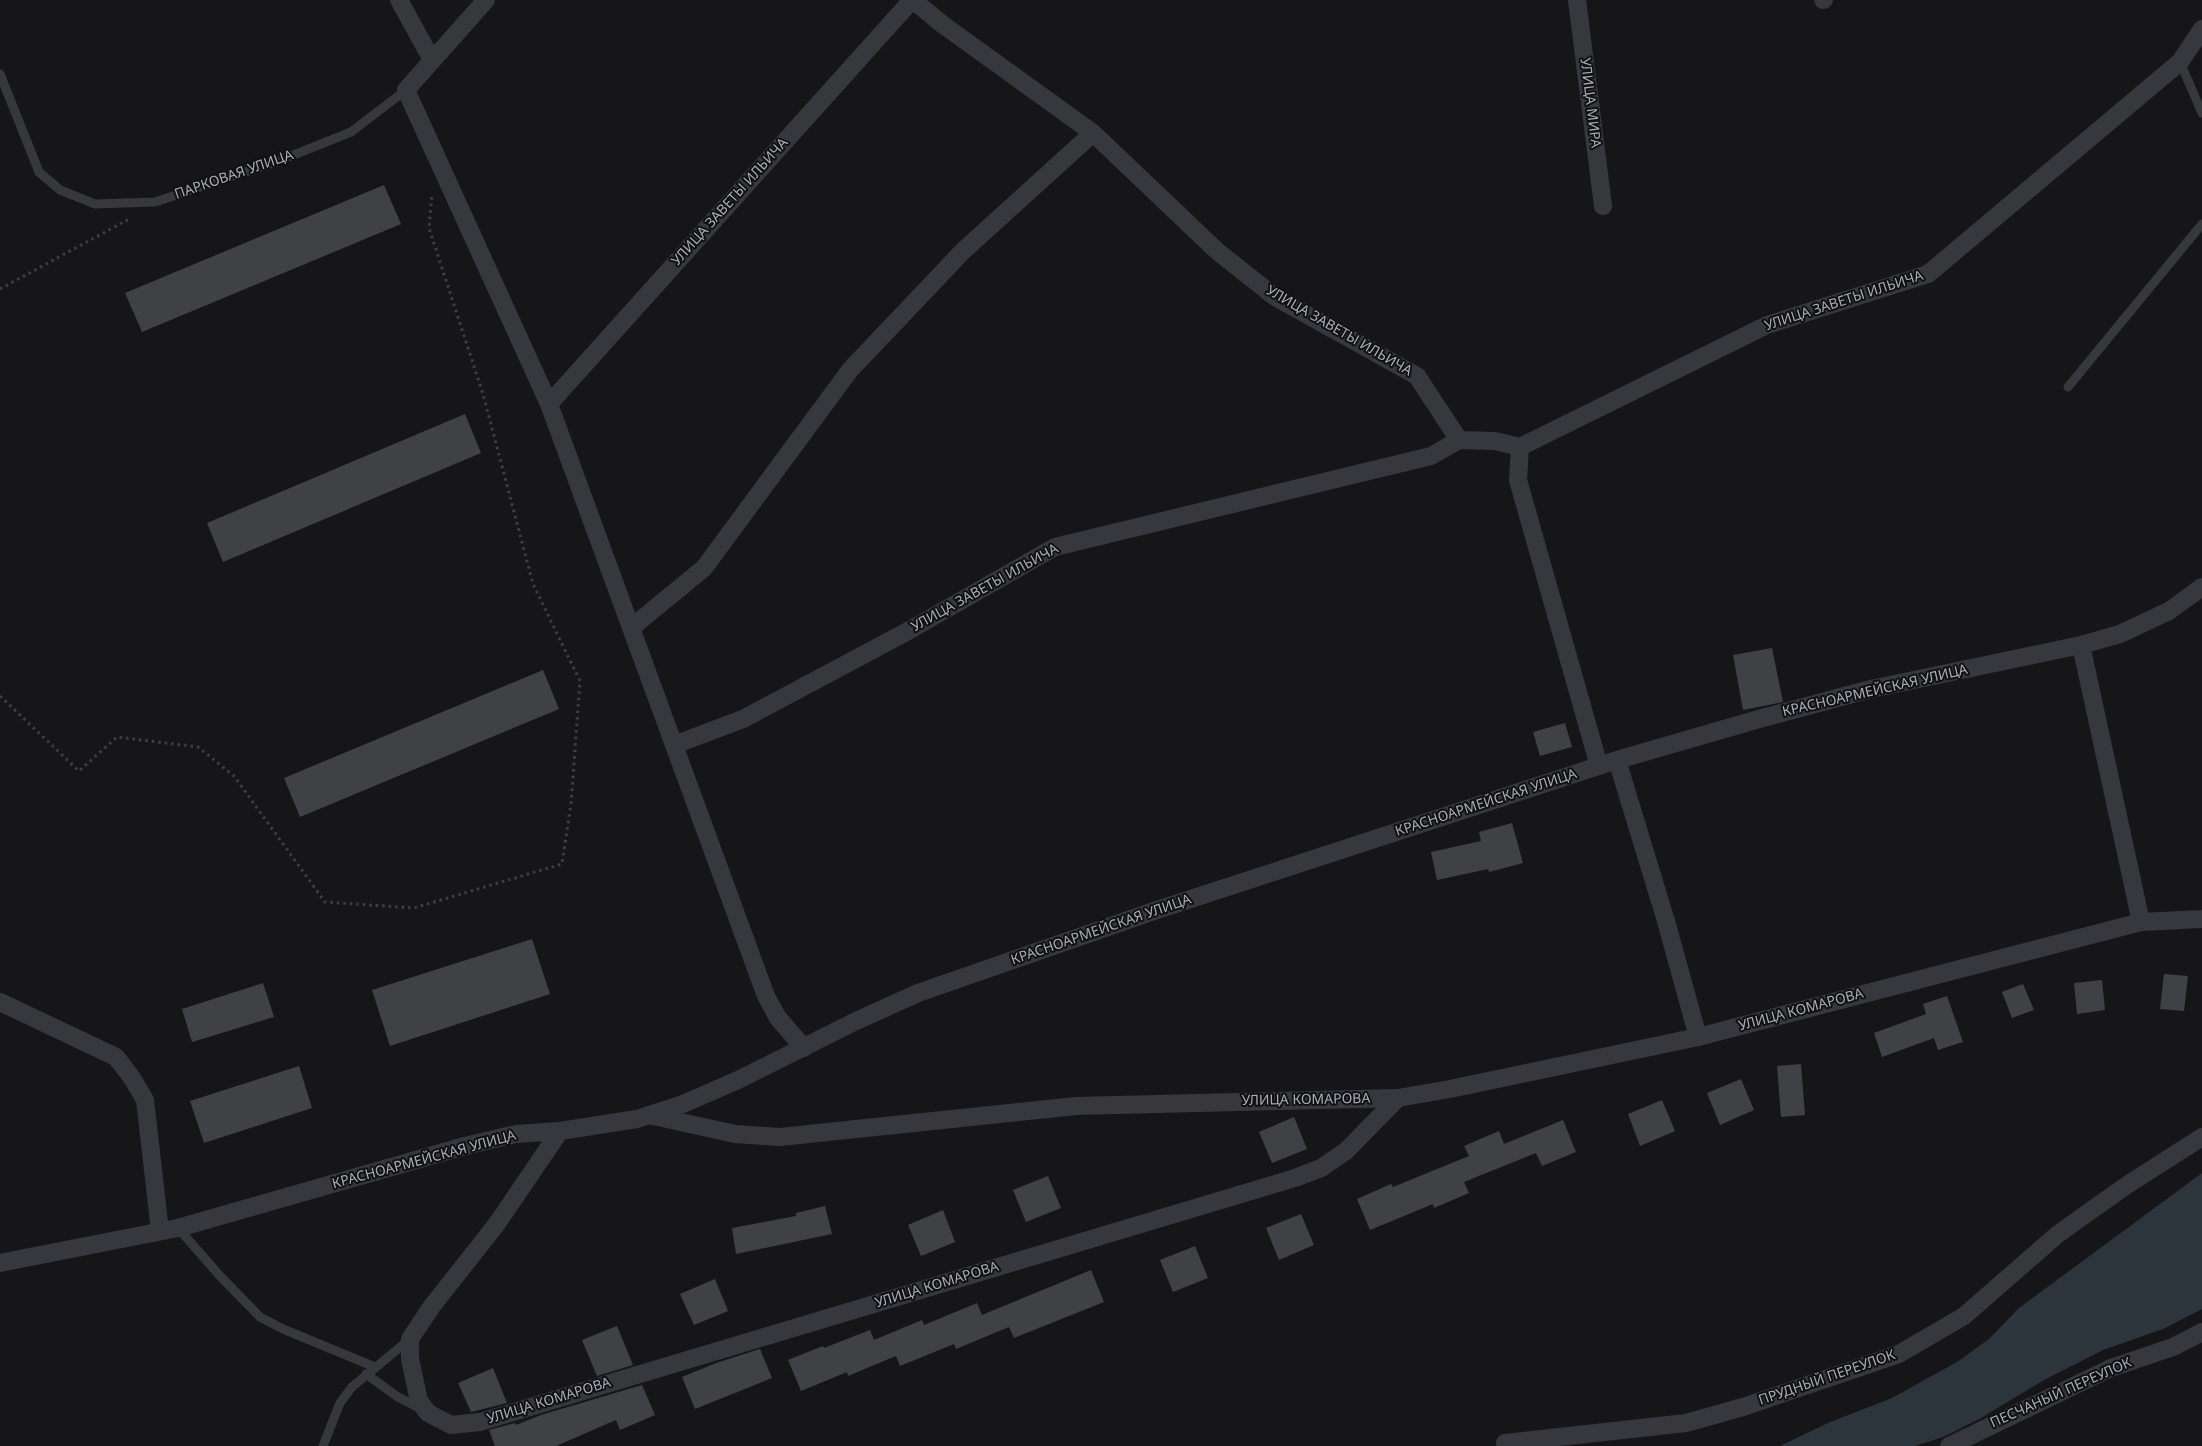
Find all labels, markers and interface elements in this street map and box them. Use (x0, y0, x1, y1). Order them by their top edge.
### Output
street label: УЛИЦА МИРА (1576, 57, 1604, 149)
street label: УЛИЦА ЗАВЕТЫ ИЛЬИЧА (668, 135, 792, 269)
street label: ПАРКОВАЯ УЛИЦА (172, 147, 296, 203)
street label: УЛИЦА ЗАВЕТЫ ИЛЬИЧА (1763, 267, 1925, 335)
street label: УЛИЦА ЗАВЕТЫ ИЛЬИЧА (1263, 282, 1415, 380)
street label: УЛИЦА ЗАВЕТЫ ИЛЬИЧА (908, 540, 1062, 636)
street label: КРАСНОАРМЕЙСКАЯ УЛИЦА (1781, 661, 1969, 721)
street label: КРАСНОАРМЕЙСКАЯ УЛИЦА (1393, 766, 1579, 840)
street label: КРАСНОАРМЕЙСКАЯ УЛИЦА (1009, 891, 1193, 969)
street label: УЛИЦА КОМАРОВА (1737, 985, 1865, 1035)
street label: УЛИЦА КОМАРОВА (1242, 1090, 1370, 1110)
street label: КРАСНОАРМЕЙСКАЯ УЛИЦА (330, 1127, 518, 1193)
street label: УЛИЦА КОМАРОВА (873, 1258, 1001, 1312)
street label: ПРУДНЫЙ ПЕРЕУЛОК (1757, 1347, 1897, 1409)
street label: ПЕСЧАНЫЙ ПЕРЕУЛОК (1988, 1354, 2134, 1432)
street label: УЛИЦА КОМАРОВА (485, 1374, 613, 1428)

